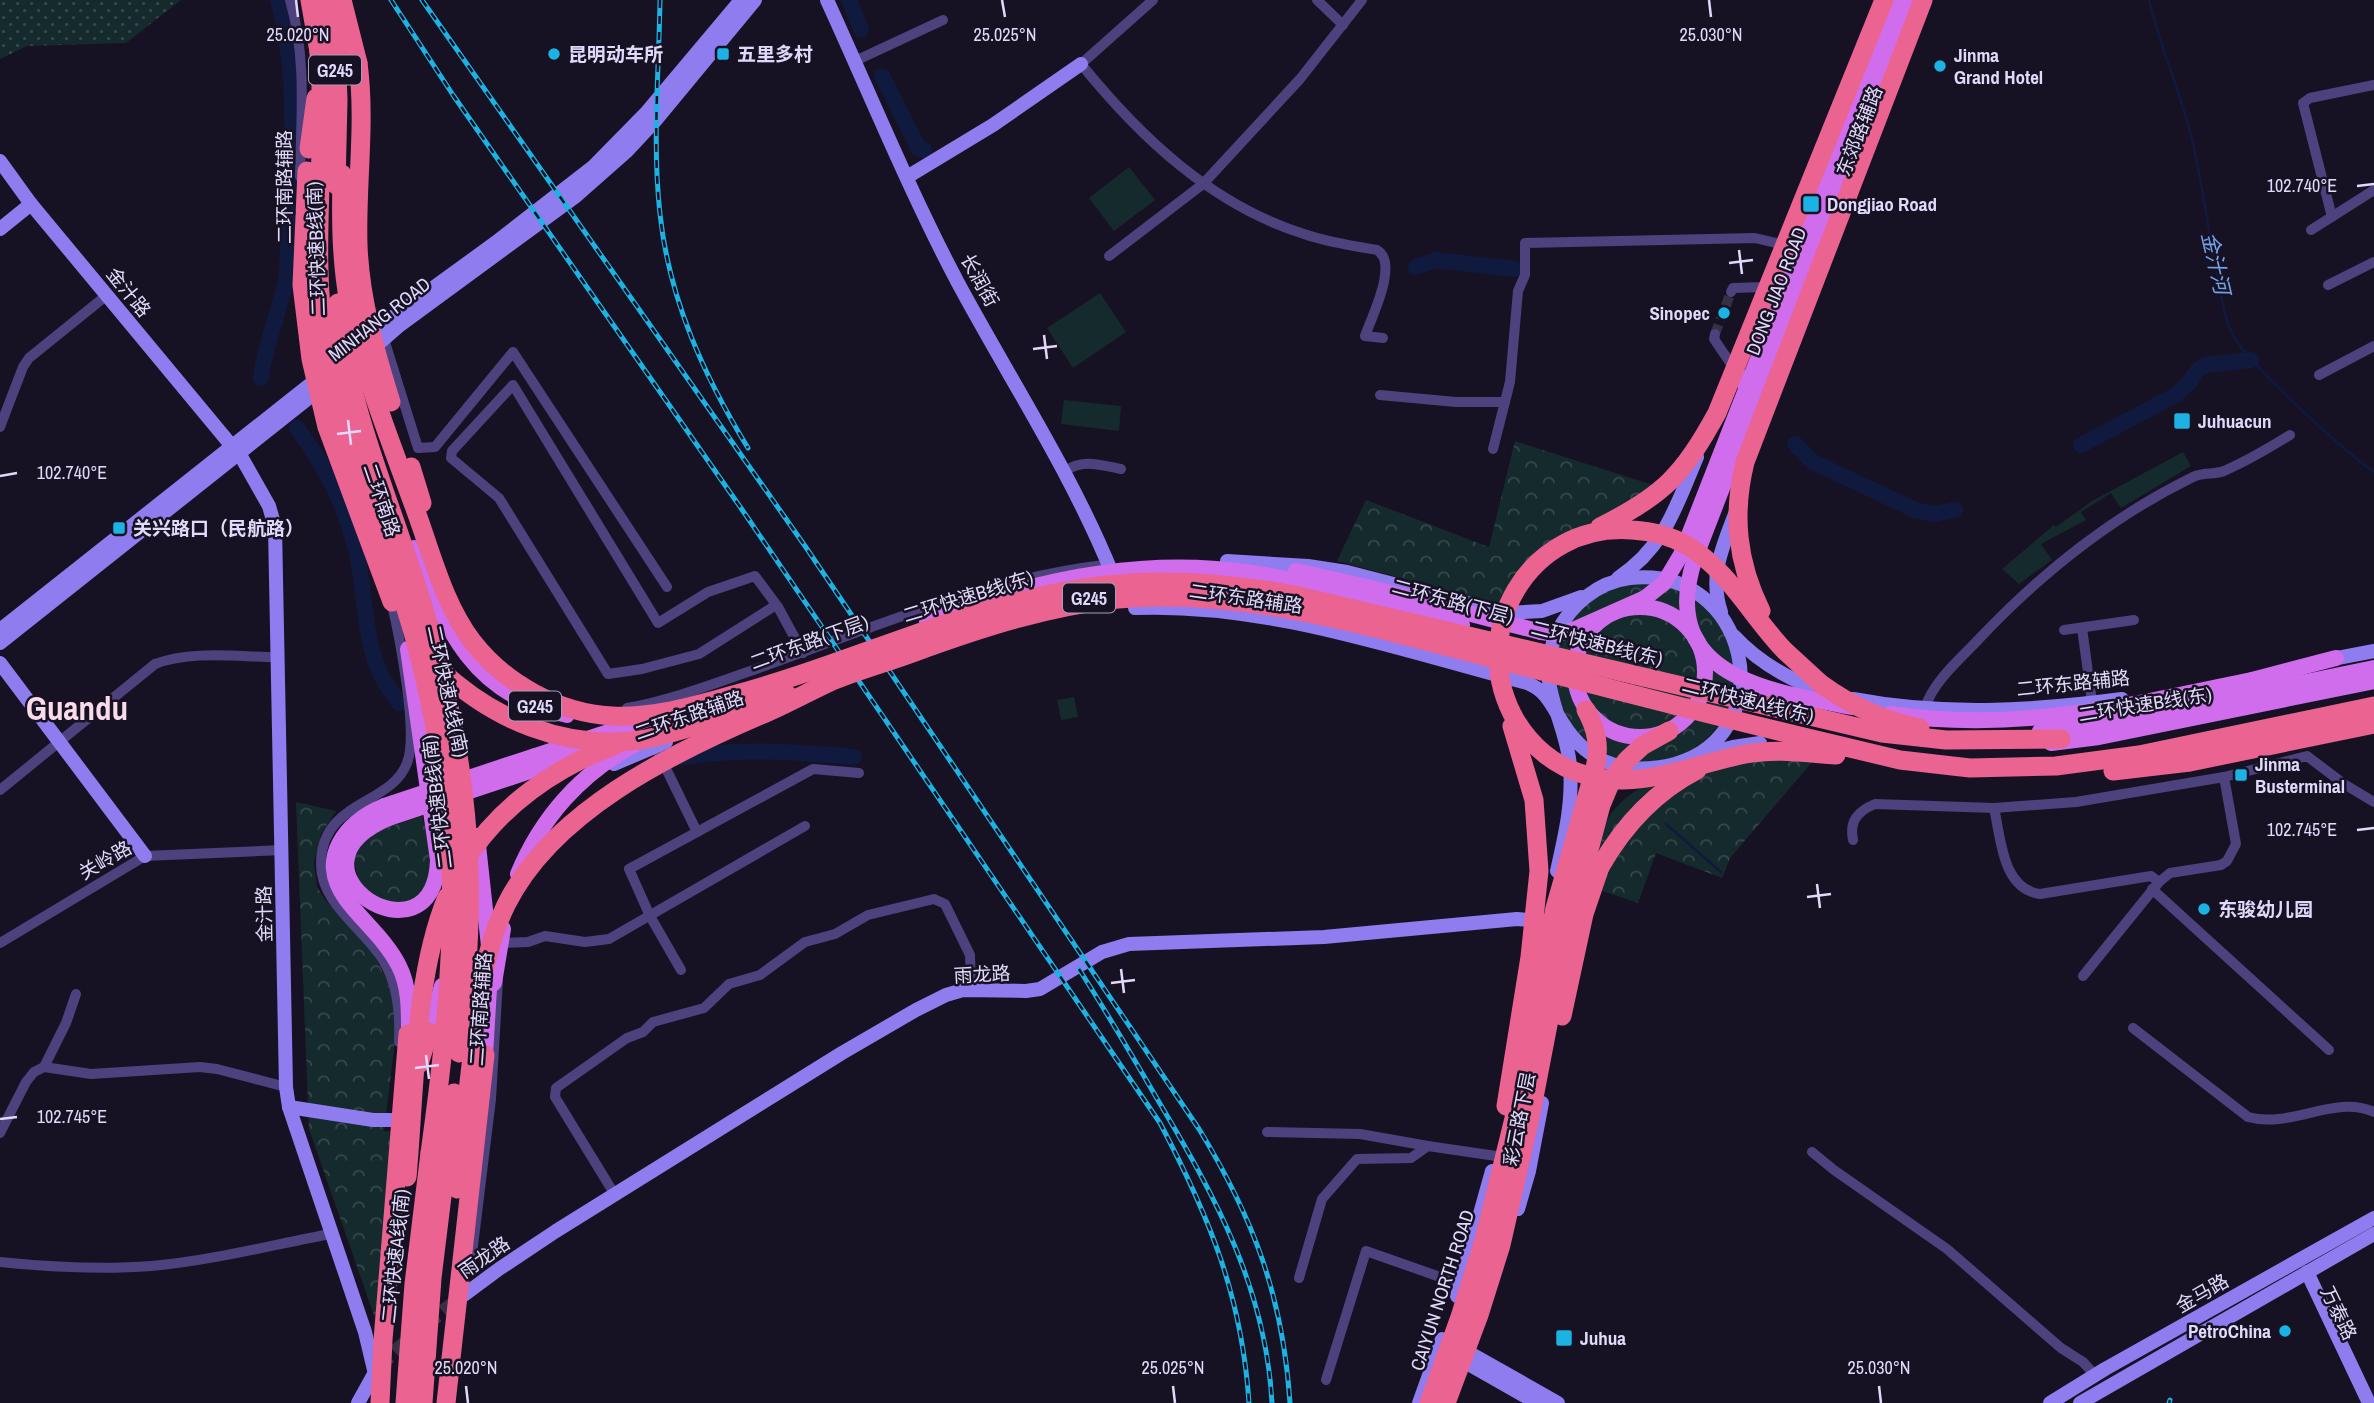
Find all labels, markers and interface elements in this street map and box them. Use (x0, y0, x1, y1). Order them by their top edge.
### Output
text: 25.020°N (267, 22, 330, 47)
text: 25.025°N (974, 22, 1037, 47)
text: 25.030°N (1680, 22, 1743, 47)
place label: 昆明动车所 (568, 41, 663, 67)
place label: 五里多村 (737, 41, 813, 67)
place label: Jinma Grand Hotel (1954, 42, 2043, 90)
marker: 昆明动车所 (546, 46, 562, 62)
marker: 五里多村 (715, 46, 731, 62)
road number: G245 (309, 56, 361, 84)
marker: Jinma Grand Hotel (1932, 58, 1948, 74)
street label: 东郊路辅路 (1830, 82, 1888, 180)
street label: 二环南路辅路 (271, 130, 297, 244)
text: 102.740°E (2267, 173, 2337, 198)
street label: 二环快速B线(南) (301, 181, 331, 317)
place label: Dongjiao Road (1827, 191, 1937, 217)
marker: Dongjiao Road (1801, 194, 1821, 214)
street label: DONG JIAO ROAD (1740, 223, 1812, 359)
water label: 金汁河 (2195, 229, 2238, 301)
street label: 长润街 (955, 249, 1005, 311)
street label: 金汁路 (101, 262, 157, 322)
street label: MINHANG ROAD (323, 271, 435, 367)
place label: Sinopec (1649, 300, 1710, 326)
marker: Sinopec (1716, 305, 1732, 321)
place label: Juhuacun (2198, 408, 2272, 434)
marker: Juhuacun (2172, 411, 2192, 431)
text: 102.740°E (37, 460, 107, 485)
street label: 二环南路 (357, 460, 407, 540)
place label: 关兴路口（民航路） (133, 515, 304, 541)
marker: 关兴路口（民航路） (111, 520, 127, 536)
street label: 二环快速B线(东) (900, 564, 1036, 628)
street label: 二环东路(下层) (1390, 572, 1516, 630)
street label: 二环东路辅路 (1188, 577, 1304, 619)
road number: G245 (1063, 584, 1115, 612)
street label: 二环东路(下层) (746, 609, 872, 675)
street label: 二环快速B线(东) (1528, 614, 1666, 672)
street label: 二环快速A线(南) (421, 622, 475, 760)
street label: 二环东路辅路 (2015, 664, 2131, 702)
street label: 二环快速A线(东) (1679, 671, 1817, 729)
street label: 二环快速B线(东) (2076, 681, 2214, 727)
street label: 二环东路辅路 (631, 684, 747, 746)
district label: Guandu (26, 686, 128, 730)
road number: G245 (509, 692, 561, 720)
street label: 二环快速B线(南) (416, 734, 458, 870)
place label: Jinma Busterminal (2255, 751, 2345, 799)
marker: Jinma Busterminal (2233, 767, 2249, 783)
text: 102.745°E (2267, 817, 2337, 842)
street label: 关岭路 (74, 834, 136, 886)
street label: 金汁路 (251, 885, 277, 943)
place label: 东骏幼儿园 (2218, 896, 2313, 922)
marker: 东骏幼儿园 (2196, 901, 2212, 917)
street label: 二环南路辅路 (463, 951, 497, 1067)
street label: 雨龙路 (953, 960, 1011, 988)
street label: 彩云路下层 (1497, 1070, 1541, 1168)
text: 102.745°E (37, 1104, 107, 1129)
street label: 二环快速A线(南) (375, 1188, 415, 1324)
street label: CAIYUN NORTH ROAD (1404, 1206, 1480, 1374)
street label: 雨龙路 (453, 1230, 515, 1284)
street label: 金马路 (2171, 1267, 2233, 1319)
street label: 万泰路 (2315, 1282, 2363, 1344)
place label: PetroChina (2188, 1318, 2271, 1344)
marker: PetroChina (2277, 1323, 2293, 1339)
place label: Juhua (1580, 1325, 1626, 1351)
marker: Juhua (1554, 1328, 1574, 1348)
text: 25.020°N (435, 1355, 498, 1380)
text: 25.025°N (1142, 1355, 1205, 1380)
text: 25.030°N (1848, 1355, 1911, 1380)

